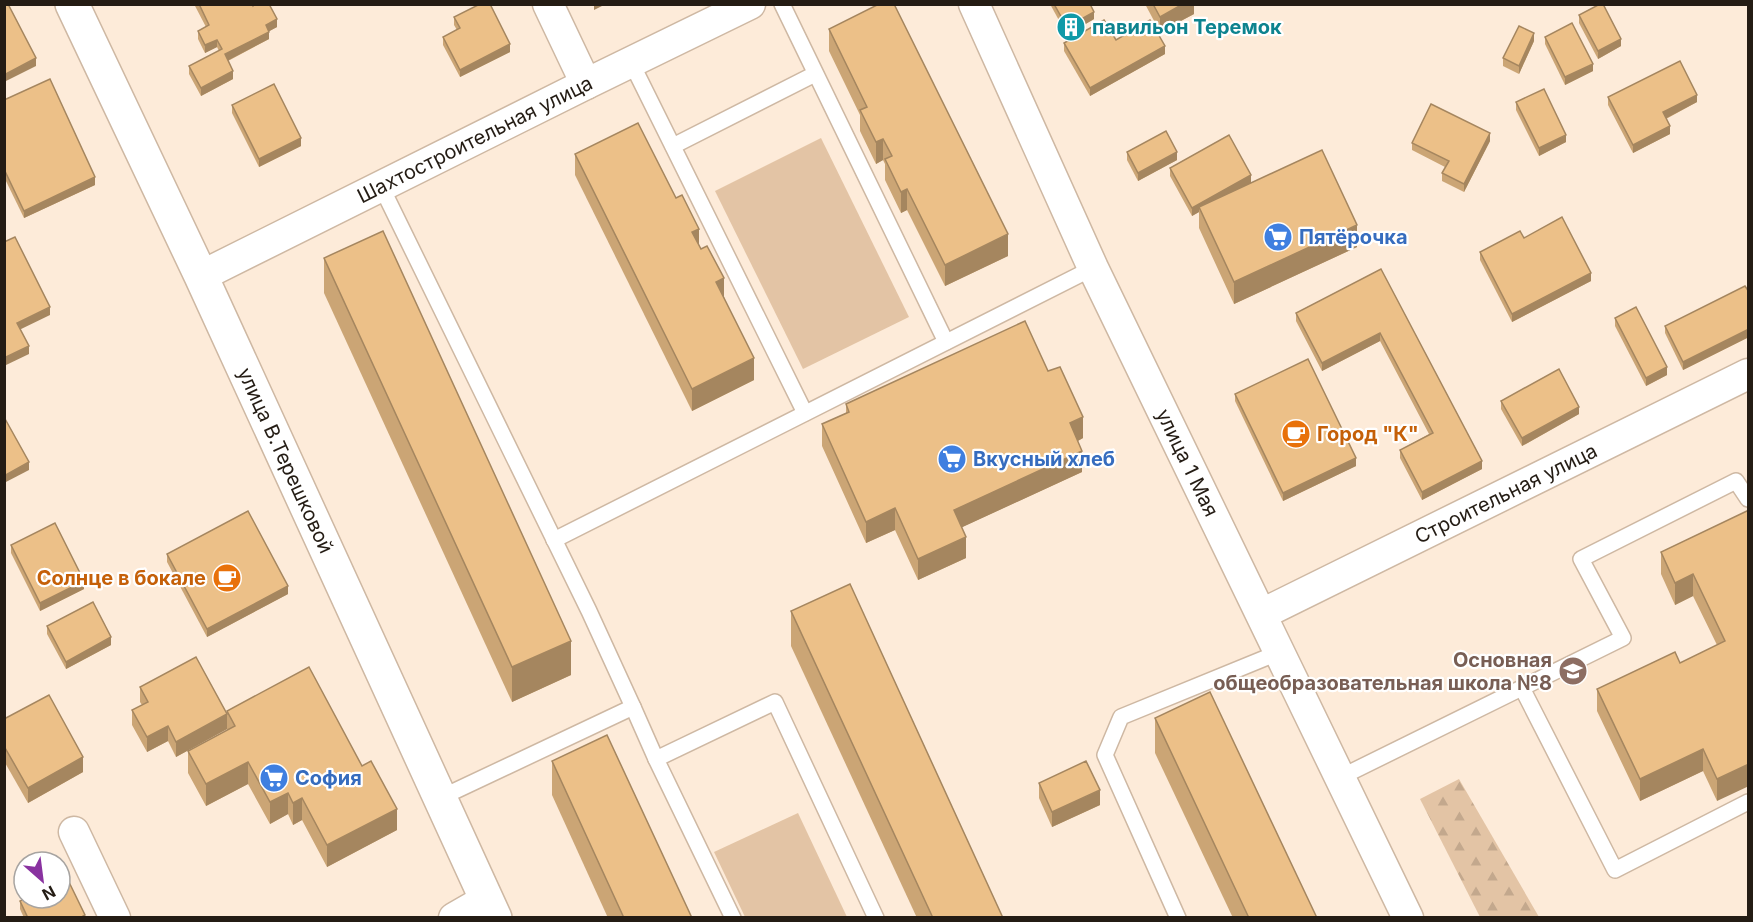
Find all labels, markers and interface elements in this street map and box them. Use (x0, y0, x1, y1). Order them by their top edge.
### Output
building icon: павильон Теремок (1055, 11, 1087, 43)
place label: павильон Теремок (1092, 15, 1282, 39)
street label: Шахтостроительная улица (353, 71, 596, 208)
supermarket icon: Пятёрочка (1262, 221, 1294, 253)
place label: Пятёрочка (1299, 225, 1408, 249)
street label: улица В.Терешковой (233, 364, 338, 557)
street label: улица 1 Мая (1151, 405, 1224, 520)
cafe icon: Город "К" (1280, 418, 1312, 450)
place label: Город "К" (1317, 422, 1419, 446)
street label: Строительная улица (1411, 438, 1601, 549)
supermarket icon: Вкусный хлеб (936, 443, 968, 475)
place label: Вкусный хлеб (973, 447, 1115, 471)
cafe icon: Солнце в бокале (211, 562, 243, 594)
place label: Солнце в бокале (37, 566, 206, 590)
place label: Основная общеобразовательная школа №8 (1213, 648, 1552, 695)
school or university icon: Основная общеобразовательная школа №8 (1557, 655, 1589, 687)
supermarket icon: София (258, 762, 290, 794)
place label: София (295, 766, 362, 790)
north arrow (12, 850, 72, 910)
text: N (39, 882, 59, 905)

